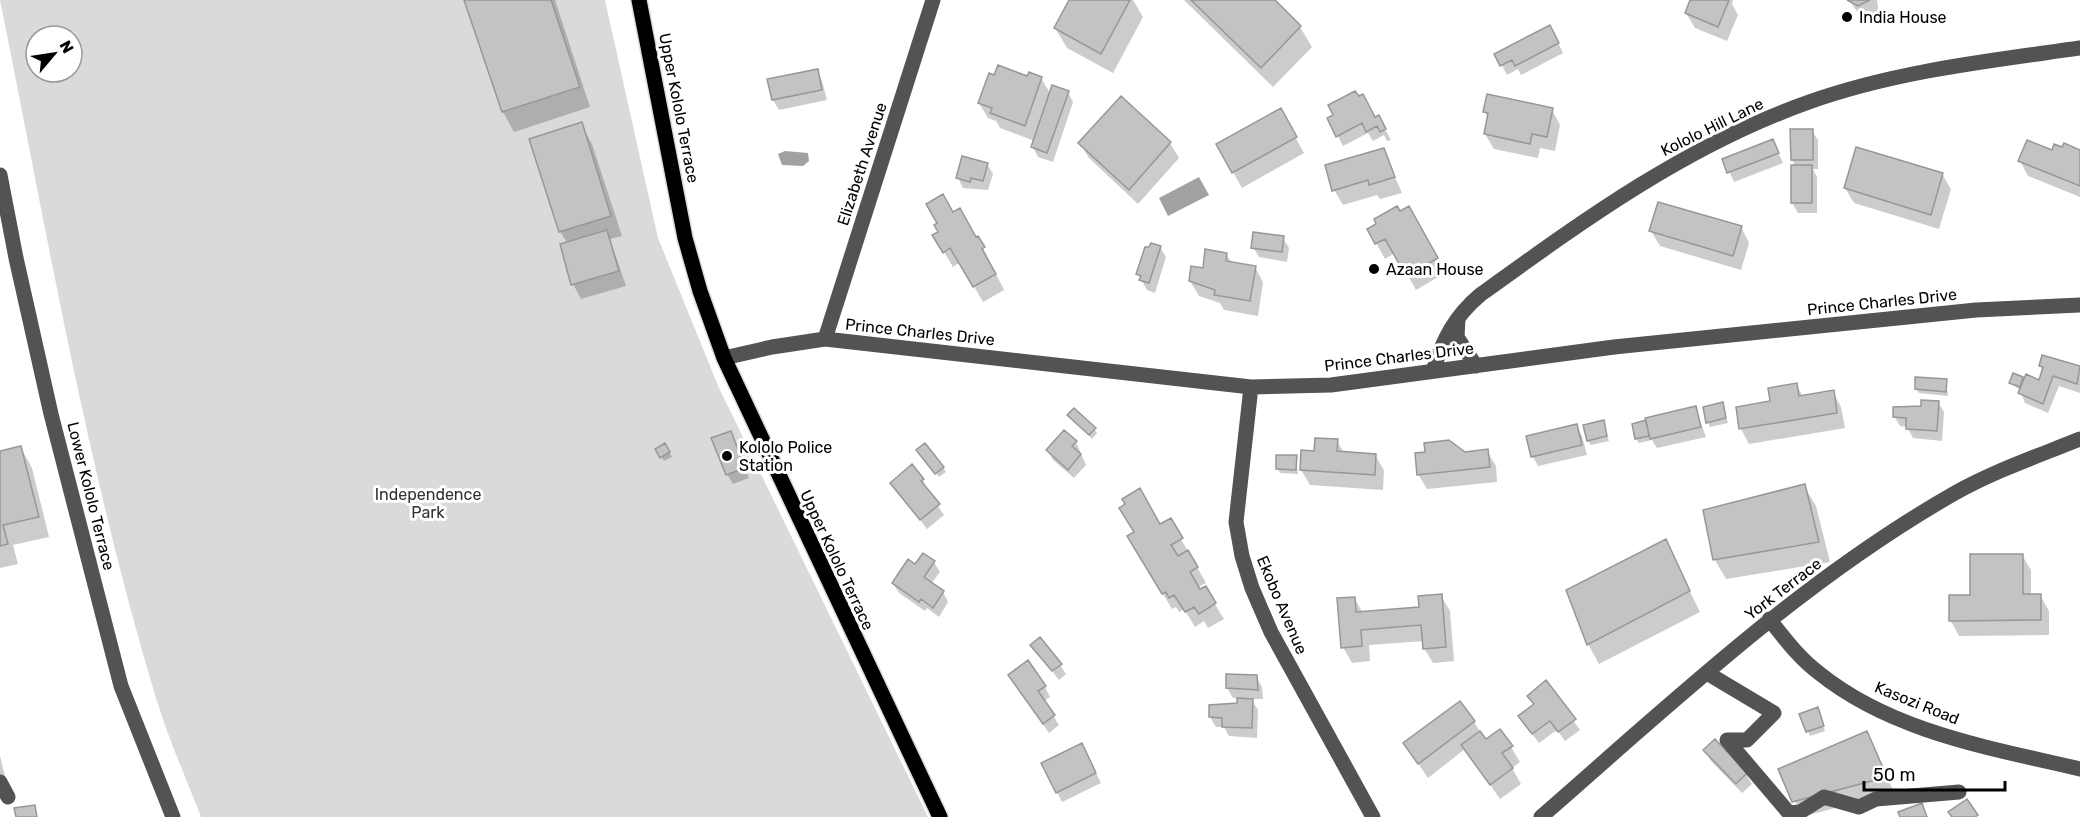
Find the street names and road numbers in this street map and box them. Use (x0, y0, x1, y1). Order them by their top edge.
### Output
street label: Upper Kololo Terrace (655, 31, 703, 185)
street label: Kololo Hill Lane (1658, 94, 1766, 160)
street label: Elizabeth Avenue (833, 100, 891, 228)
street label: Prince Charles Drive (1806, 285, 1958, 319)
street label: Prince Charles Drive (844, 315, 996, 349)
street label: Prince Charles Drive (1323, 338, 1475, 376)
street label: Lower Kololo Terrace (63, 420, 119, 572)
street label: Upper Kololo Terrace (796, 487, 878, 633)
street label: Ekobo Avenue (1253, 553, 1311, 657)
street label: York Terrace (1741, 554, 1825, 624)
street label: Kasozi Road (1872, 677, 1962, 729)

